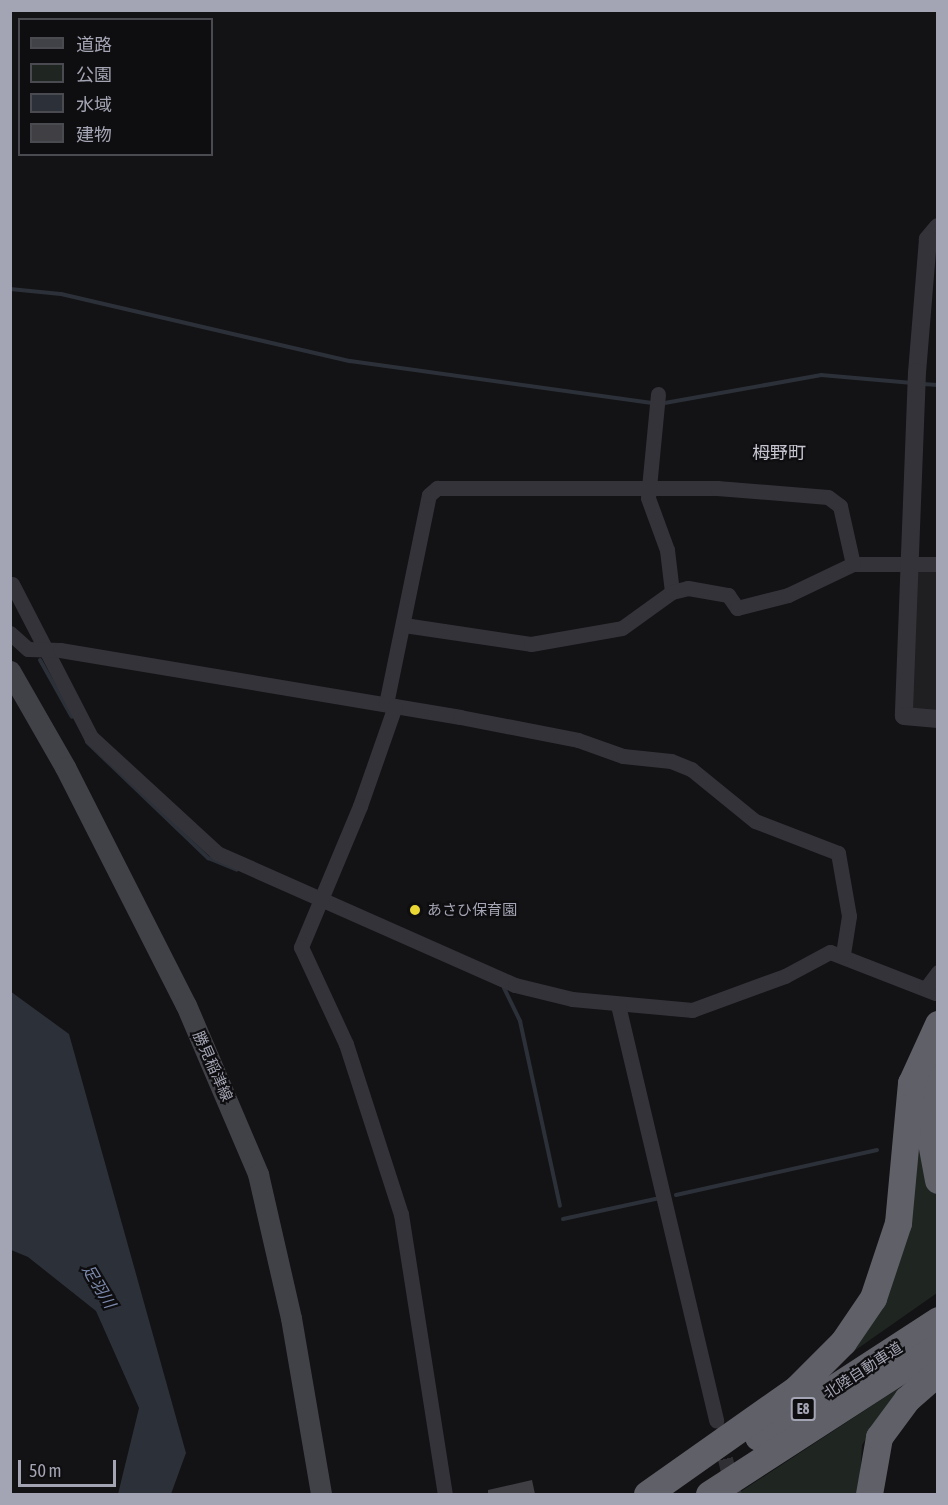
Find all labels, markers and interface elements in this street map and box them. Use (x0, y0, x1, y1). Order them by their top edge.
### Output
legend (18, 18, 213, 156)
text: 道路 (76, 34, 112, 55)
text: 公園 (76, 64, 112, 85)
text: 水域 (76, 94, 112, 115)
text: 建物 (76, 124, 112, 145)
district label: 栂野町 (752, 442, 806, 464)
place label: あさひ保育園 (427, 901, 517, 919)
marker: あさひ保育園 (408, 903, 422, 917)
street label: 勝見稲津線 (190, 1028, 236, 1104)
water label: 足羽川 (78, 1260, 120, 1312)
street label: 北陸自動車道 (820, 1338, 906, 1402)
road number: E8 (790, 1398, 816, 1420)
scale bar (21, 1448, 118, 1486)
text: 50 m (29, 1460, 61, 1481)

